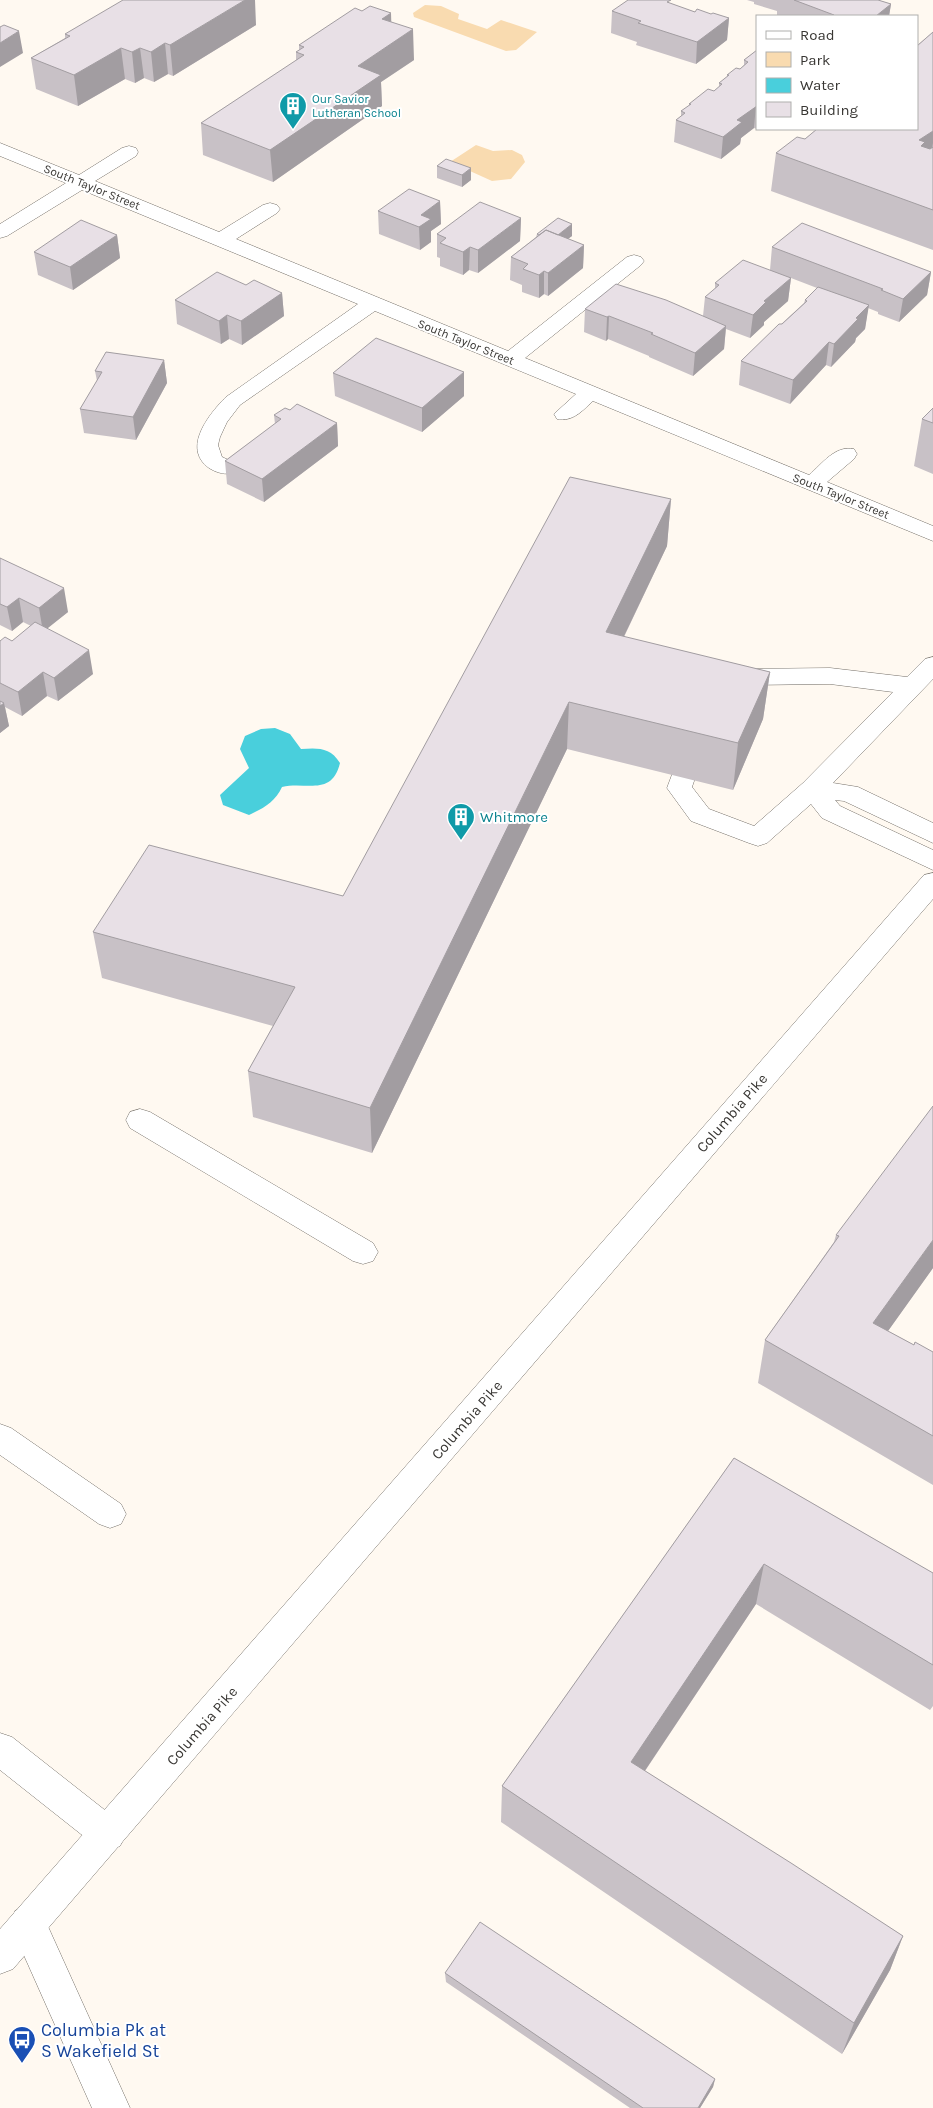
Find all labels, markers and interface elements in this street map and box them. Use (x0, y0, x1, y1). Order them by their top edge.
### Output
legend (756, 15, 918, 130)
text: Road (800, 26, 835, 44)
text: Park (800, 51, 830, 69)
text: Water (800, 76, 841, 94)
building icon: Our Savior Lutheran School (278, 91, 308, 130)
place label: Our Savior Lutheran School (312, 92, 401, 120)
text: Building (800, 101, 858, 119)
street label: South Taylor Street (42, 161, 143, 213)
street label: South Taylor Street (416, 316, 517, 368)
street label: South Taylor Street (791, 470, 892, 522)
building icon: Whitmore (446, 802, 476, 841)
place label: Whitmore (480, 808, 548, 826)
street label: Columbia Pike (693, 1070, 771, 1156)
street label: Columbia Pike (428, 1377, 506, 1463)
street label: Columbia Pike (163, 1683, 241, 1769)
place label: Columbia Pk at S Wakefield St (41, 2019, 166, 2062)
bus stop icon: Columbia Pk at S Wakefield St (7, 2025, 37, 2064)

